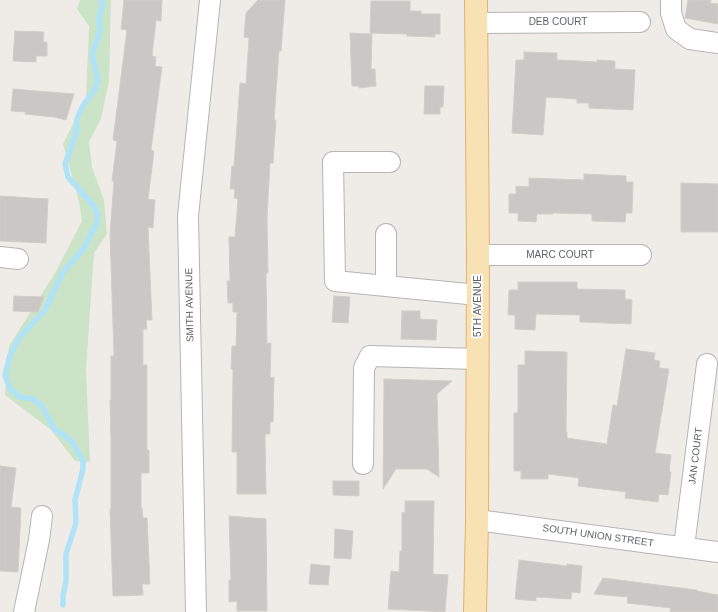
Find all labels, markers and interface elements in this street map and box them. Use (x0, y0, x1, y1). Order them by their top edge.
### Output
street label: DEB COURT (529, 16, 587, 28)
street label: MARC COURT (526, 249, 594, 261)
street label: SMITH AVENUE (183, 268, 197, 342)
street label: 5TH AVENUE (472, 275, 484, 337)
street label: JAN COURT (687, 427, 705, 485)
street label: SOUTH UNION STREET (542, 522, 654, 550)

